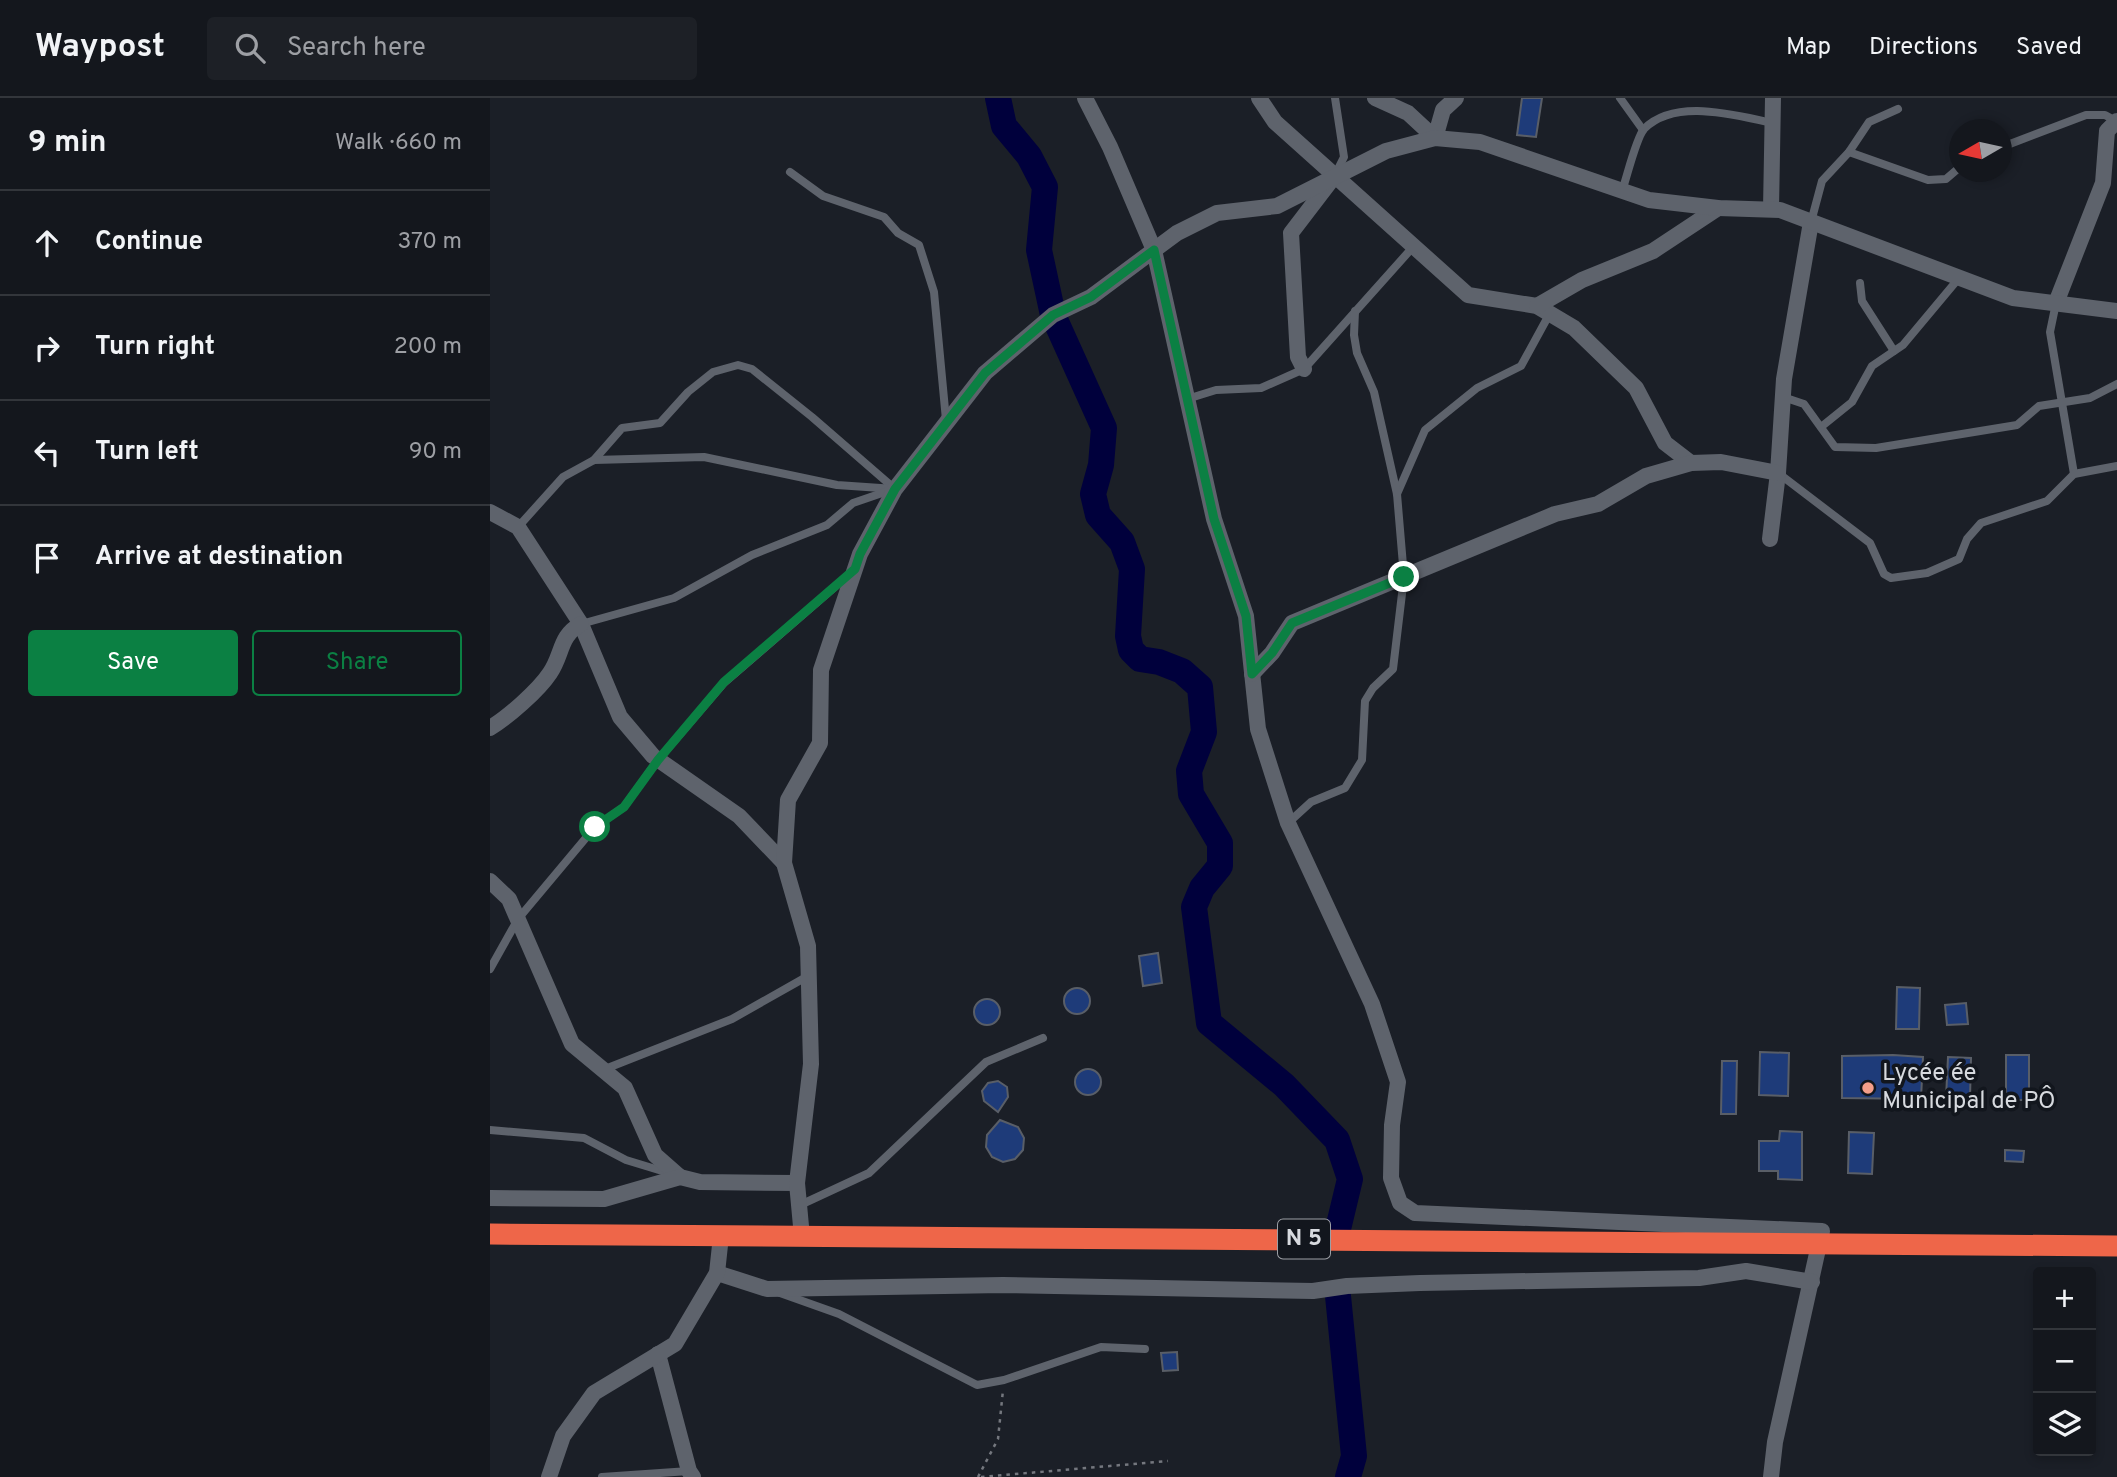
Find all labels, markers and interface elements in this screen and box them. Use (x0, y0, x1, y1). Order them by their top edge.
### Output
search box (207, 17, 697, 80)
text: Waypost (35, 27, 165, 69)
icon: search (231, 29, 269, 67)
text: Search here (287, 32, 426, 65)
text: Map (1786, 33, 1831, 63)
text: Directions (1869, 33, 1978, 63)
text: Saved (2016, 33, 2082, 63)
north arrow (1949, 119, 2012, 182)
text: 9 min (28, 125, 106, 162)
text: Walk · 660 m (335, 129, 462, 158)
icon: ahead (28, 224, 66, 262)
text: Continue (95, 226, 203, 259)
text: 370 m (397, 228, 462, 257)
icon: right (28, 329, 66, 367)
text: Turn right (95, 331, 215, 364)
text: 200 m (394, 333, 462, 362)
icon: left (28, 434, 66, 472)
text: Turn left (95, 436, 199, 469)
text: 90 m (409, 438, 462, 467)
icon: arrive (28, 539, 66, 577)
text: Arrive at destination (95, 541, 343, 574)
route end (1388, 561, 1419, 592)
button: Save (28, 630, 238, 696)
button: Share (252, 630, 462, 696)
route start (579, 811, 610, 842)
place label: Lycée ée Municipal de PÔ (1882, 1059, 2056, 1117)
marker: Lycée ée Municipal de PÔ (1860, 1080, 1876, 1096)
road number: N 5 (1278, 1220, 1330, 1258)
map controls (2033, 1267, 2096, 1456)
button: + (2033, 1267, 2096, 1330)
button: − (2033, 1330, 2096, 1393)
button: layers (2033, 1393, 2096, 1456)

